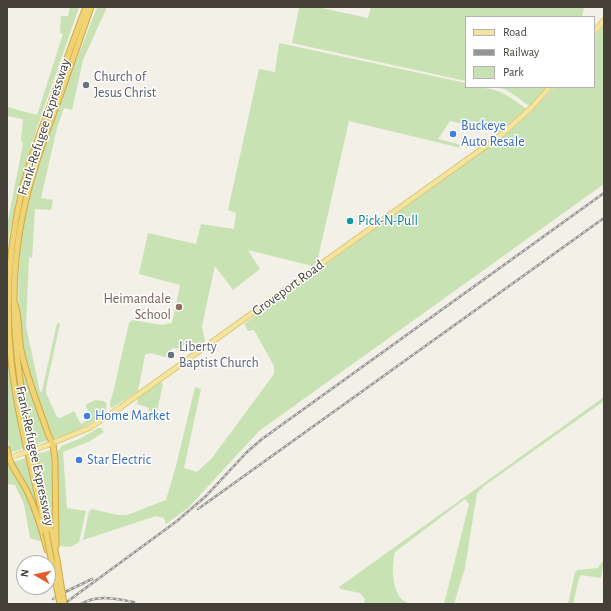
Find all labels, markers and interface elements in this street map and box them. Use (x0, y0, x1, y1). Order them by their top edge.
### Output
legend (465, 16, 595, 88)
text: Road (503, 26, 527, 38)
text: Railway (503, 46, 539, 58)
street label: Frank-Refugee Expressway (14, 56, 74, 198)
text: Park (503, 66, 524, 78)
place label: Church of Jesus Christ (94, 69, 156, 102)
marker: Church of Jesus Christ (81, 80, 91, 90)
place label: Buckeye Auto Resale (461, 118, 525, 150)
marker: Buckeye Auto Resale (448, 129, 458, 139)
place label: Pick-N-Pull (358, 213, 418, 229)
marker: Pick-N-Pull (345, 216, 355, 226)
street label: Groveport Road (249, 256, 327, 320)
place label: Heimandale School (103, 291, 171, 324)
marker: Heimandale School (174, 302, 184, 312)
place label: Liberty Baptist Church (179, 339, 259, 372)
marker: Liberty Baptist Church (166, 350, 176, 360)
street label: Frank-Refugee Expressway (12, 384, 58, 528)
place label: Home Market (95, 408, 170, 424)
marker: Home Market (82, 411, 92, 421)
place label: Star Electric (87, 452, 151, 468)
marker: Star Electric (74, 455, 84, 465)
north arrow (16, 555, 56, 595)
text: N (19, 569, 31, 578)

